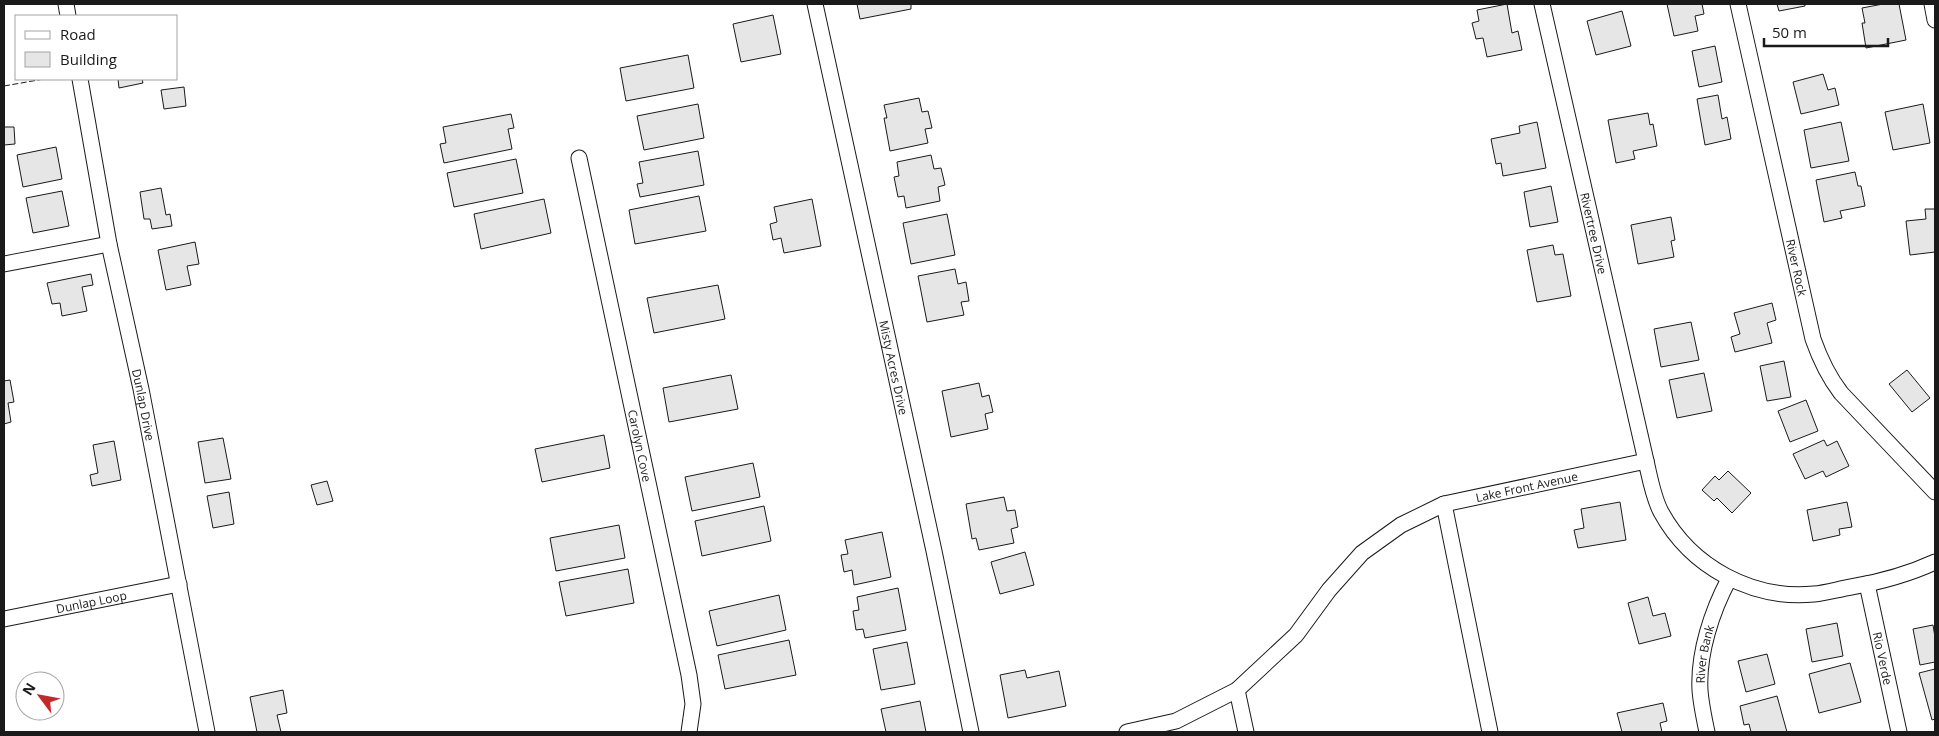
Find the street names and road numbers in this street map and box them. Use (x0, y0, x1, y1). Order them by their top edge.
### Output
street label: Rivertree Drive (1577, 191, 1612, 276)
street label: River Rock (1782, 237, 1812, 298)
street label: Misty Acres Drive (876, 319, 913, 417)
street label: Dunlap Drive (128, 367, 159, 442)
street label: Carolyn Cove (624, 408, 656, 483)
street label: Lake Front Avenue (1474, 467, 1579, 506)
street label: Dunlap Loop (54, 586, 128, 617)
street label: River Bank (1691, 622, 1718, 683)
street label: Rio Verde (1869, 630, 1897, 687)

